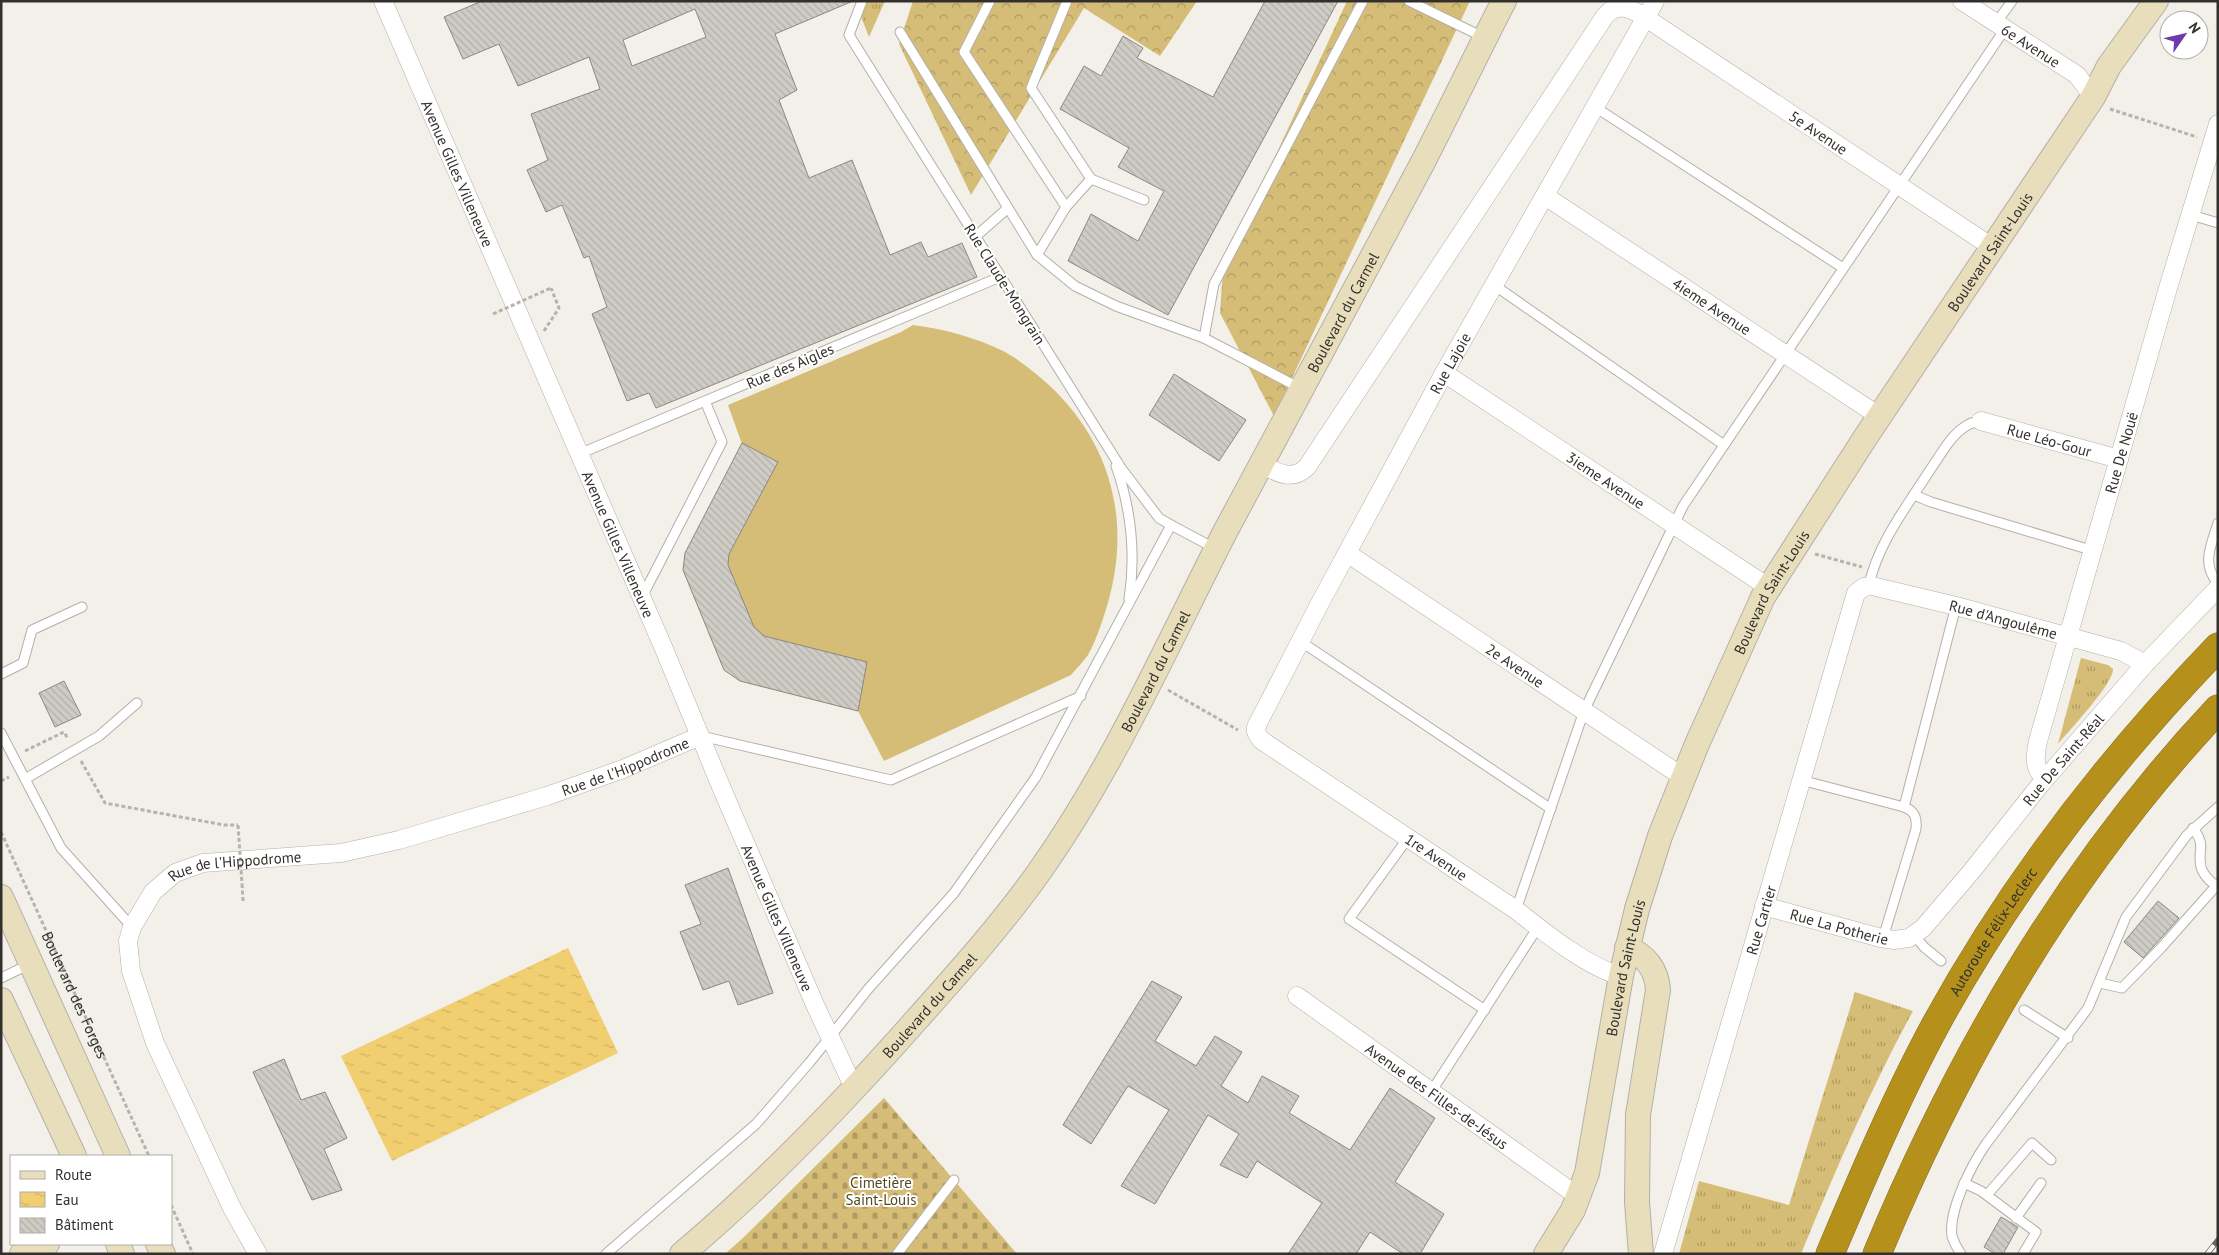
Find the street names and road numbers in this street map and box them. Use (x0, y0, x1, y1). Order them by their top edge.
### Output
street label: 6e Avenue (1998, 19, 2064, 71)
street label: Avenue Gilles Villeneuve (418, 97, 498, 250)
street label: 5e Avenue (1786, 106, 1852, 158)
street label: Boulevard Saint-Louis (1943, 188, 2036, 315)
street label: Rue Claude-Mongrain (960, 220, 1050, 348)
street label: Boulevard du Carmel (1303, 248, 1383, 376)
street label: 4ieme Avenue (1669, 273, 1755, 339)
street label: Rue Lajoie (1425, 329, 1475, 397)
street label: Rue des Aigles (743, 339, 837, 393)
street label: Rue De Nouë (2100, 410, 2141, 495)
street label: Rue Léo-Gour (2005, 419, 2094, 461)
street label: 3ieme Avenue (1563, 447, 1649, 513)
street label: Avenue Gilles Villeneuve (578, 468, 659, 620)
street label: Boulevard Saint-Louis (1729, 526, 1813, 657)
street label: Rue d'Angoulême (1947, 595, 2059, 643)
street label: Boulevard du Carmel (1116, 607, 1194, 735)
street label: 2e Avenue (1482, 639, 1548, 691)
street label: Rue De Saint-Réal (2018, 709, 2108, 809)
street label: Rue de l'Hippodrome (559, 732, 692, 800)
street label: 1re Avenue (1401, 829, 1471, 885)
street label: Avenue Gilles Villeneuve (737, 841, 818, 994)
street label: Rue de l'Hippodrome (163, 846, 302, 885)
street label: Autoroute Félix-Leclerc (1945, 863, 2041, 999)
street label: Rue Cartier (1741, 883, 1780, 957)
street label: Boulevard Saint-Louis (1601, 897, 1649, 1038)
street label: Rue La Potherie (1788, 904, 1890, 948)
street label: Boulevard des Forges (38, 928, 113, 1061)
street label: Boulevard du Carmel (878, 948, 981, 1062)
street label: Avenue des Filles-de-Jésus (1362, 1039, 1512, 1153)

